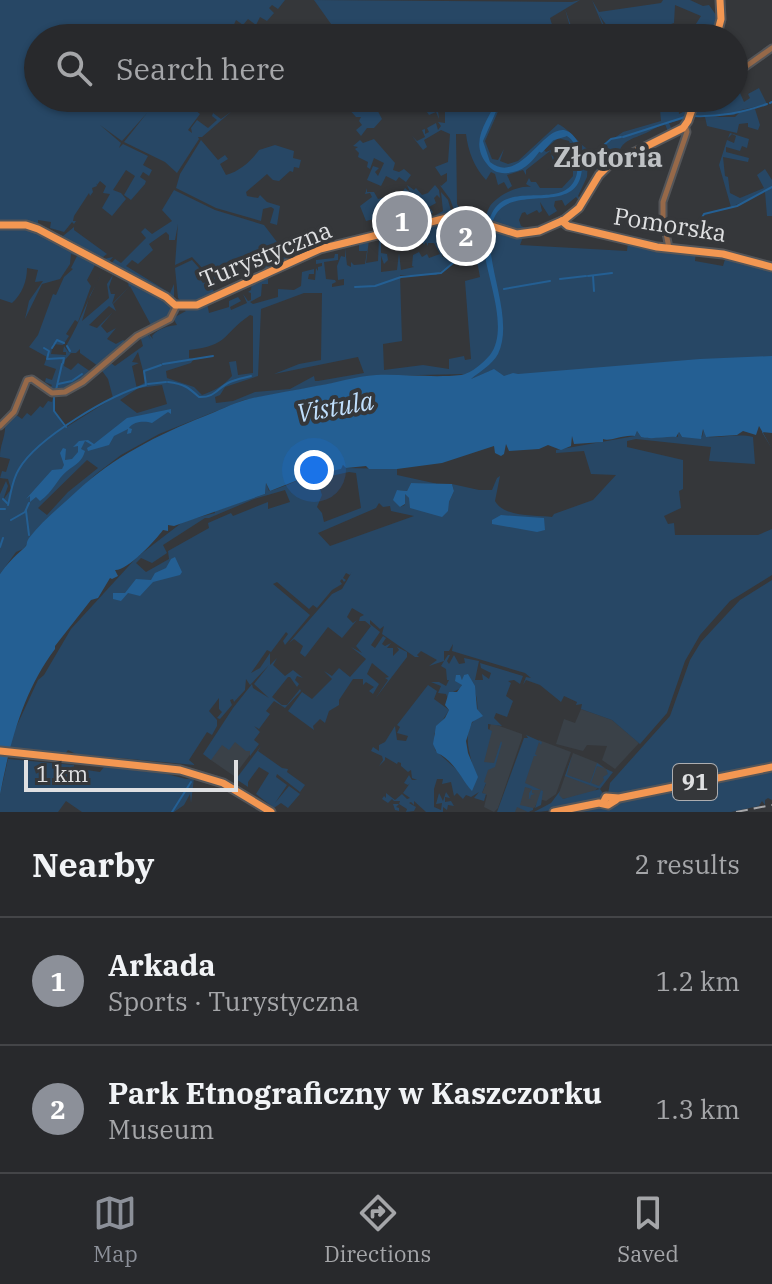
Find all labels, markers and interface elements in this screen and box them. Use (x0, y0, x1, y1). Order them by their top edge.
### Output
search box (24, 24, 748, 112)
icon: search (52, 46, 96, 90)
text: Search here (116, 49, 285, 88)
district label: Złotoria (553, 138, 663, 175)
pin: 1 (376, 191, 428, 251)
street label: Pomorska (611, 199, 729, 249)
pin: 2 (440, 206, 492, 266)
street label: Turystyczna (195, 213, 336, 295)
water label: Vistula (293, 382, 376, 430)
your location (294, 450, 334, 490)
scale bar (24, 756, 238, 792)
text: 1 km (36, 759, 88, 788)
road number: 91 (673, 764, 717, 800)
text: Nearby (32, 842, 154, 886)
text: 2 results (634, 847, 740, 881)
text: Arkada (108, 945, 216, 984)
text: 1 (50, 964, 66, 998)
text: 1.2 km (656, 964, 740, 998)
text: Sports · Turystyczna (108, 984, 359, 1018)
text: Park Etnograficzny w Kaszczorku (108, 1073, 602, 1112)
text: 2 (50, 1092, 66, 1126)
text: 1.3 km (656, 1092, 740, 1126)
text: Museum (108, 1112, 214, 1146)
tab: Map (93, 1191, 138, 1268)
tab: Directions (324, 1191, 431, 1268)
tab: Saved (617, 1191, 679, 1268)

